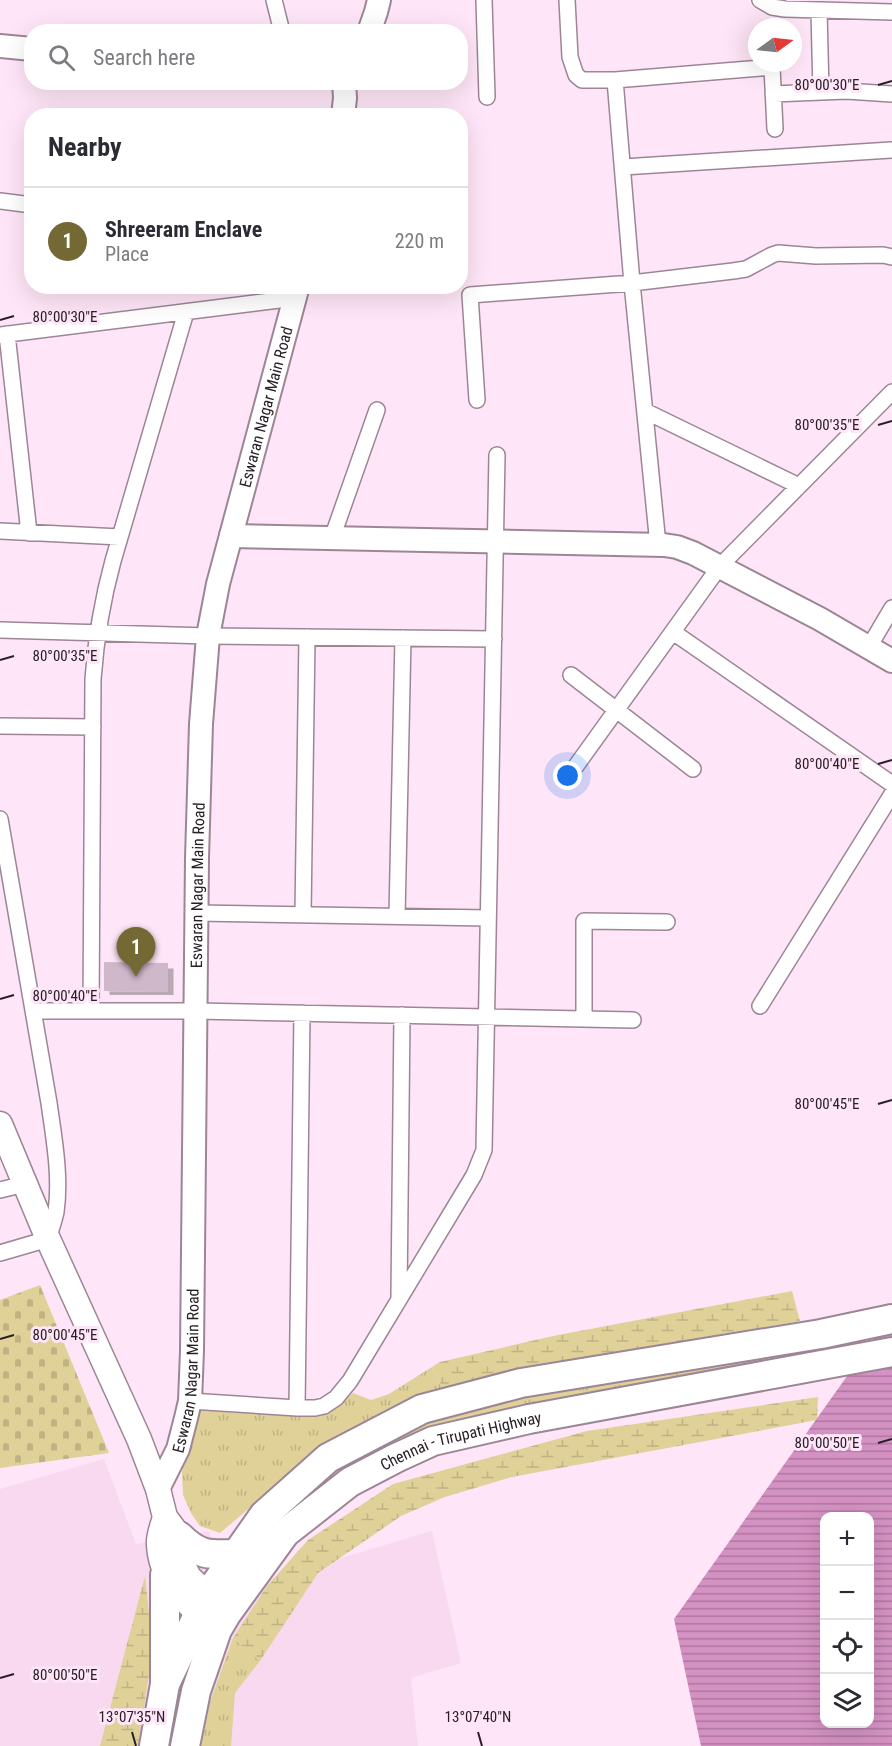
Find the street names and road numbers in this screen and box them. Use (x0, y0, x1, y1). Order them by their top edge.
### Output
street label: Eswaran Nagar Main Road (235, 324, 296, 489)
street label: Eswaran Nagar Main Road (186, 802, 208, 968)
street label: Eswaran Nagar Main Road (168, 1288, 202, 1455)
street label: Chennai - Tirupati Highway (377, 1407, 543, 1474)

